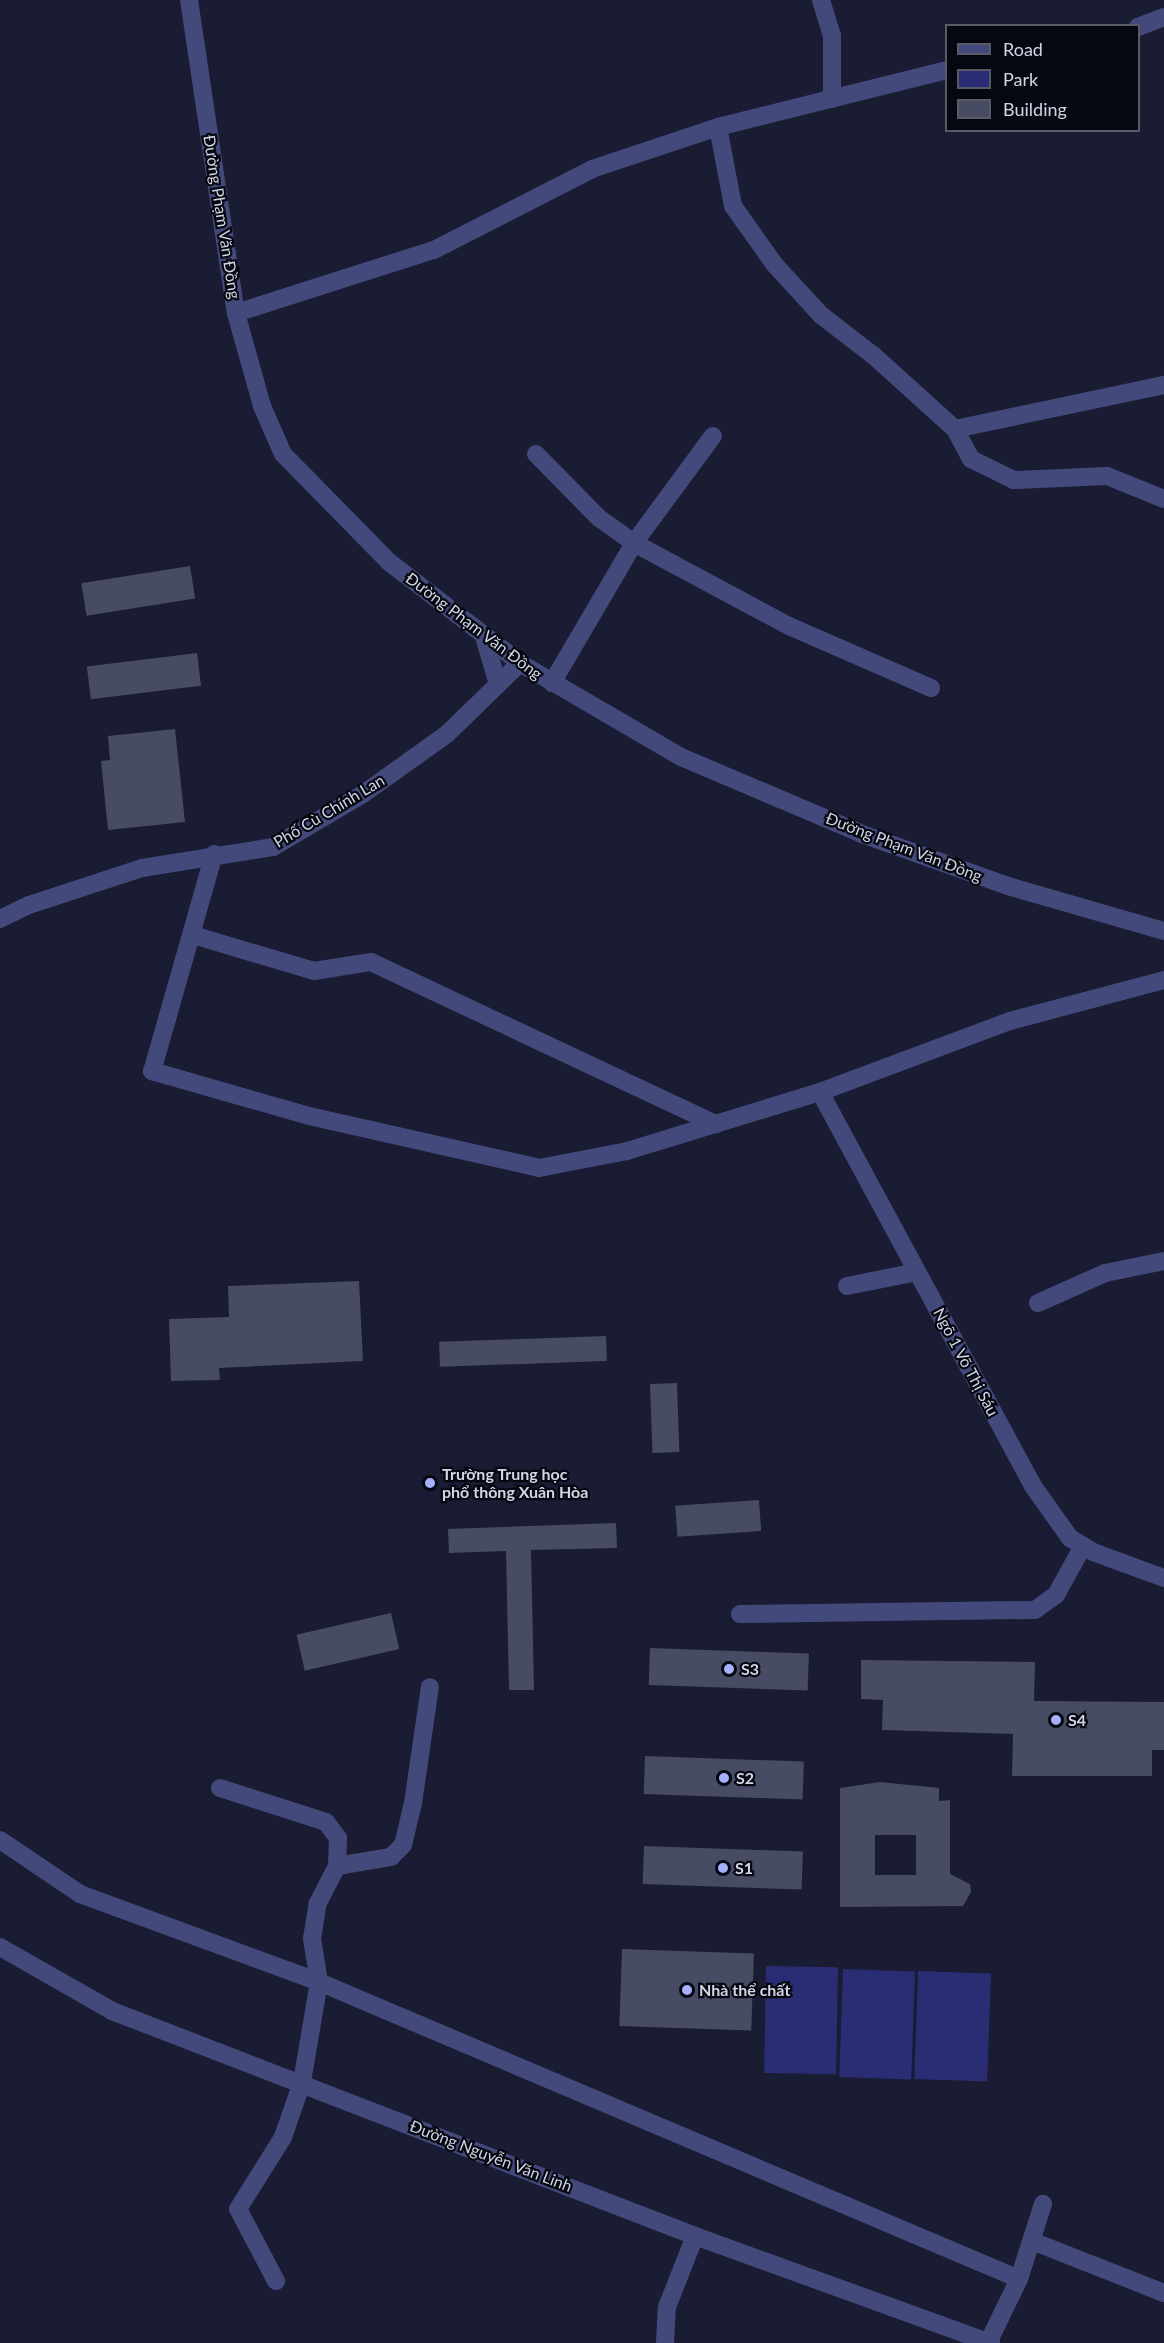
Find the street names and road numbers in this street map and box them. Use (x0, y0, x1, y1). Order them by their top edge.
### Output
street label: Đường Phạm Văn Đồng (200, 133, 244, 301)
street label: Đường Phạm Văn Đồng (402, 568, 546, 684)
street label: Phố Cù Chính Lan (270, 770, 388, 852)
street label: Đường Phạm Văn Đồng (823, 808, 985, 886)
street label: Ngõ 1 Võ Thị Sáu (929, 1304, 1003, 1420)
street label: Đường Nguyễn Văn Linh (407, 2116, 575, 2196)

